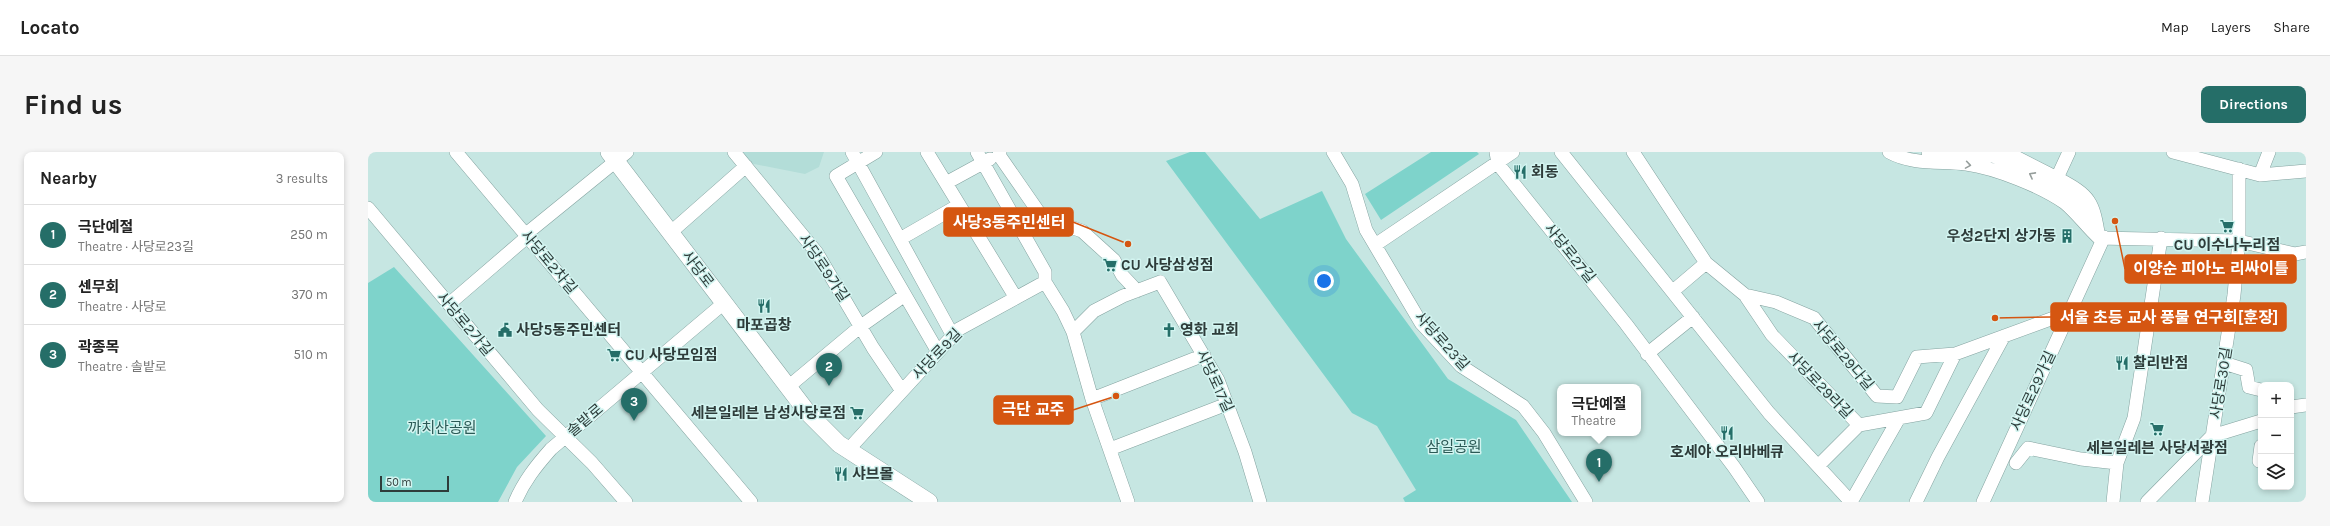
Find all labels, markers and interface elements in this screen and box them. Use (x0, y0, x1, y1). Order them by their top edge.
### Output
text: Locato (20, 17, 80, 39)
text: Map (2161, 19, 2189, 36)
text: Layers (2211, 19, 2251, 36)
text: Share (2273, 19, 2310, 36)
button: Directions (2201, 86, 2306, 123)
text: Find us (24, 88, 123, 121)
one-way arrow (1965, 160, 1971, 169)
place label: 회동 (1531, 163, 1559, 181)
restaurant icon: 회동 (1512, 164, 1528, 180)
text: Nearby (40, 168, 97, 188)
text: 3 results (276, 171, 328, 186)
one-way arrow (2029, 172, 2036, 180)
callout: 사당3동주민센터 (944, 208, 1073, 236)
text: 사당3동주민센터 (953, 213, 1066, 232)
text: 극단예절 (78, 218, 133, 236)
supermarket icon: CU 이수나누리점 (2219, 218, 2235, 234)
street label: 사당로27길 (1541, 220, 1599, 286)
street label: 사당로2차길 (517, 226, 581, 298)
text: 1 (51, 227, 55, 242)
text: 250 m (290, 227, 328, 242)
place label: 우성2단지 상가동 (1947, 227, 2056, 245)
building icon: 우성2단지 상가동 (2059, 228, 2075, 244)
street label: 사당로9가길 (795, 231, 853, 305)
place label: CU 이수나누리점 (2174, 236, 2280, 254)
text: Theatre · 사당로23길 (78, 239, 194, 254)
street label: 사당로 (678, 247, 718, 291)
callout: 이양순 피아노 리싸이틀 (2125, 255, 2296, 283)
place label: CU 사당삼성점 (1121, 256, 1214, 274)
supermarket icon: CU 사당삼성점 (1102, 257, 1118, 273)
text: 이양순 피아노 리싸이틀 (2133, 259, 2289, 278)
your location (1314, 271, 1334, 291)
text: 센무회 (78, 278, 119, 296)
text: 2 (49, 287, 57, 302)
text: 370 m (291, 287, 328, 302)
street label: 사당로2가길 (433, 288, 497, 360)
restaurant icon: 마포곱창 (756, 298, 772, 314)
text: Theatre · 사당로 (78, 299, 167, 314)
callout: 서울 초등 교사 풍물 연구회[훈장] (2051, 303, 2286, 331)
street label: 사당로23길 (1411, 308, 1473, 374)
text: 서울 초등 교사 풍물 연구회[훈장] (2060, 308, 2278, 327)
place label: 마포곱창 (736, 316, 792, 334)
street label: 사당로29다길 (1808, 316, 1878, 394)
place label: 사당5동주민센터 (516, 321, 621, 339)
place label: 영화 교회 (1180, 321, 1239, 339)
public building icon: 사당5동주민센터 (497, 322, 513, 338)
church icon: 영화 교회 (1161, 322, 1177, 338)
street label: 사당로9길 (908, 325, 966, 383)
text: 곽종목 (78, 338, 119, 356)
place label: CU 사당모임점 (625, 346, 718, 364)
street label: 사당로30길 (2206, 346, 2236, 420)
text: 3 (49, 347, 57, 362)
text: 510 m (293, 347, 328, 362)
supermarket icon: CU 사당모임점 (606, 347, 622, 363)
street label: 사당로17길 (1193, 347, 1237, 415)
street label: 사당로29라길 (1784, 348, 1856, 422)
street label: 사당로29가길 (2007, 348, 2059, 434)
pin: 2 (816, 353, 842, 386)
place label: 찰리반점 (2133, 354, 2188, 372)
restaurant icon: 찰리반점 (2114, 355, 2130, 371)
text: Theatre · 솔밭로 (78, 359, 167, 374)
map controls (2258, 382, 2294, 490)
button: + (2258, 382, 2294, 418)
popup (1557, 384, 1641, 436)
pin: 3 (621, 388, 647, 421)
text: 극단예절 (1571, 395, 1627, 413)
callout: 극단 교주 (994, 396, 1073, 424)
street label: 솔밭로 (563, 400, 607, 440)
text: 극단 교주 (1002, 400, 1065, 419)
place label: 세븐일레븐 남성사당로점 (690, 404, 846, 422)
supermarket icon: 세븐일레븐 남성사당로점 (849, 405, 865, 421)
text: Theatre (1571, 413, 1616, 428)
button: − (2258, 418, 2294, 454)
park label: 까치산공원 (407, 419, 477, 437)
supermarket icon: 세븐일레븐 사당서광점 (2149, 421, 2165, 437)
restaurant icon: 호세야 오리바베큐 (1719, 425, 1735, 441)
park label: 삼일공원 (1426, 438, 1482, 456)
place label: 세븐일레븐 사당서광점 (2086, 439, 2228, 457)
place label: 호세야 오리바베큐 (1670, 443, 1784, 461)
pin: 1 (1586, 449, 1612, 482)
button: layers (2258, 454, 2294, 490)
place label: 샤브몰 (852, 465, 894, 483)
restaurant icon: 샤브몰 (833, 466, 849, 482)
scale bar (380, 474, 449, 493)
text: 50 m (386, 476, 412, 489)

